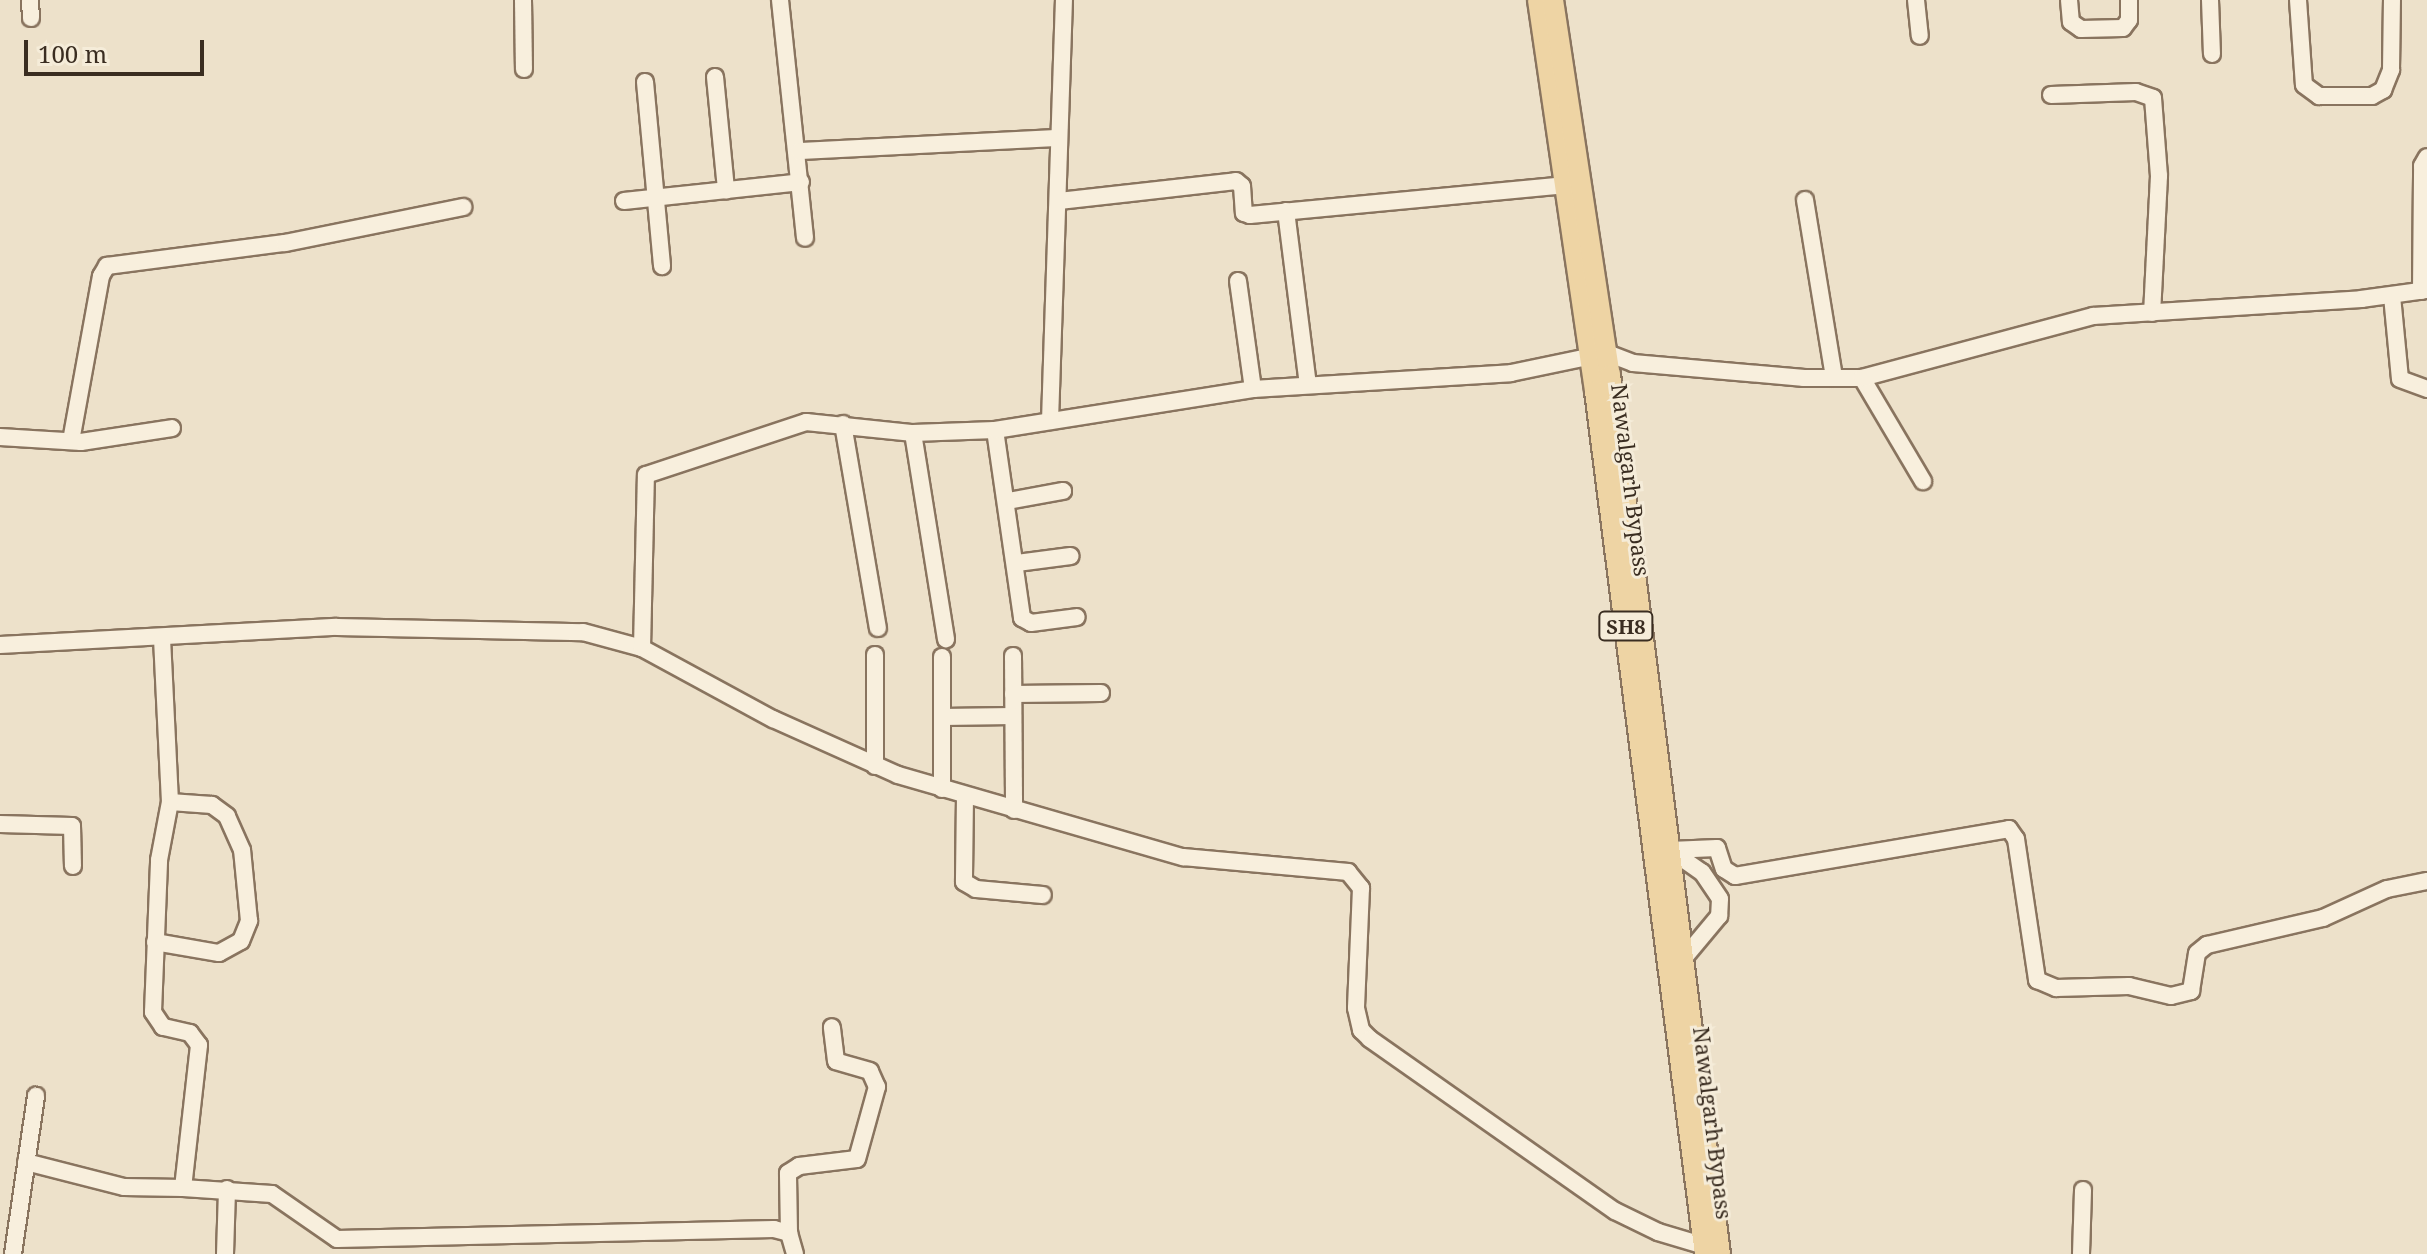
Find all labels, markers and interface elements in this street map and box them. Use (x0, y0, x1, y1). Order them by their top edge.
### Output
scale bar (28, 24, 208, 74)
text: 100 m (38, 37, 107, 70)
street label: Nawalgarh Bypass (1606, 382, 1656, 578)
road number: SH8 (1598, 610, 1654, 642)
street label: Nawalgarh Bypass (1688, 1025, 1738, 1221)

